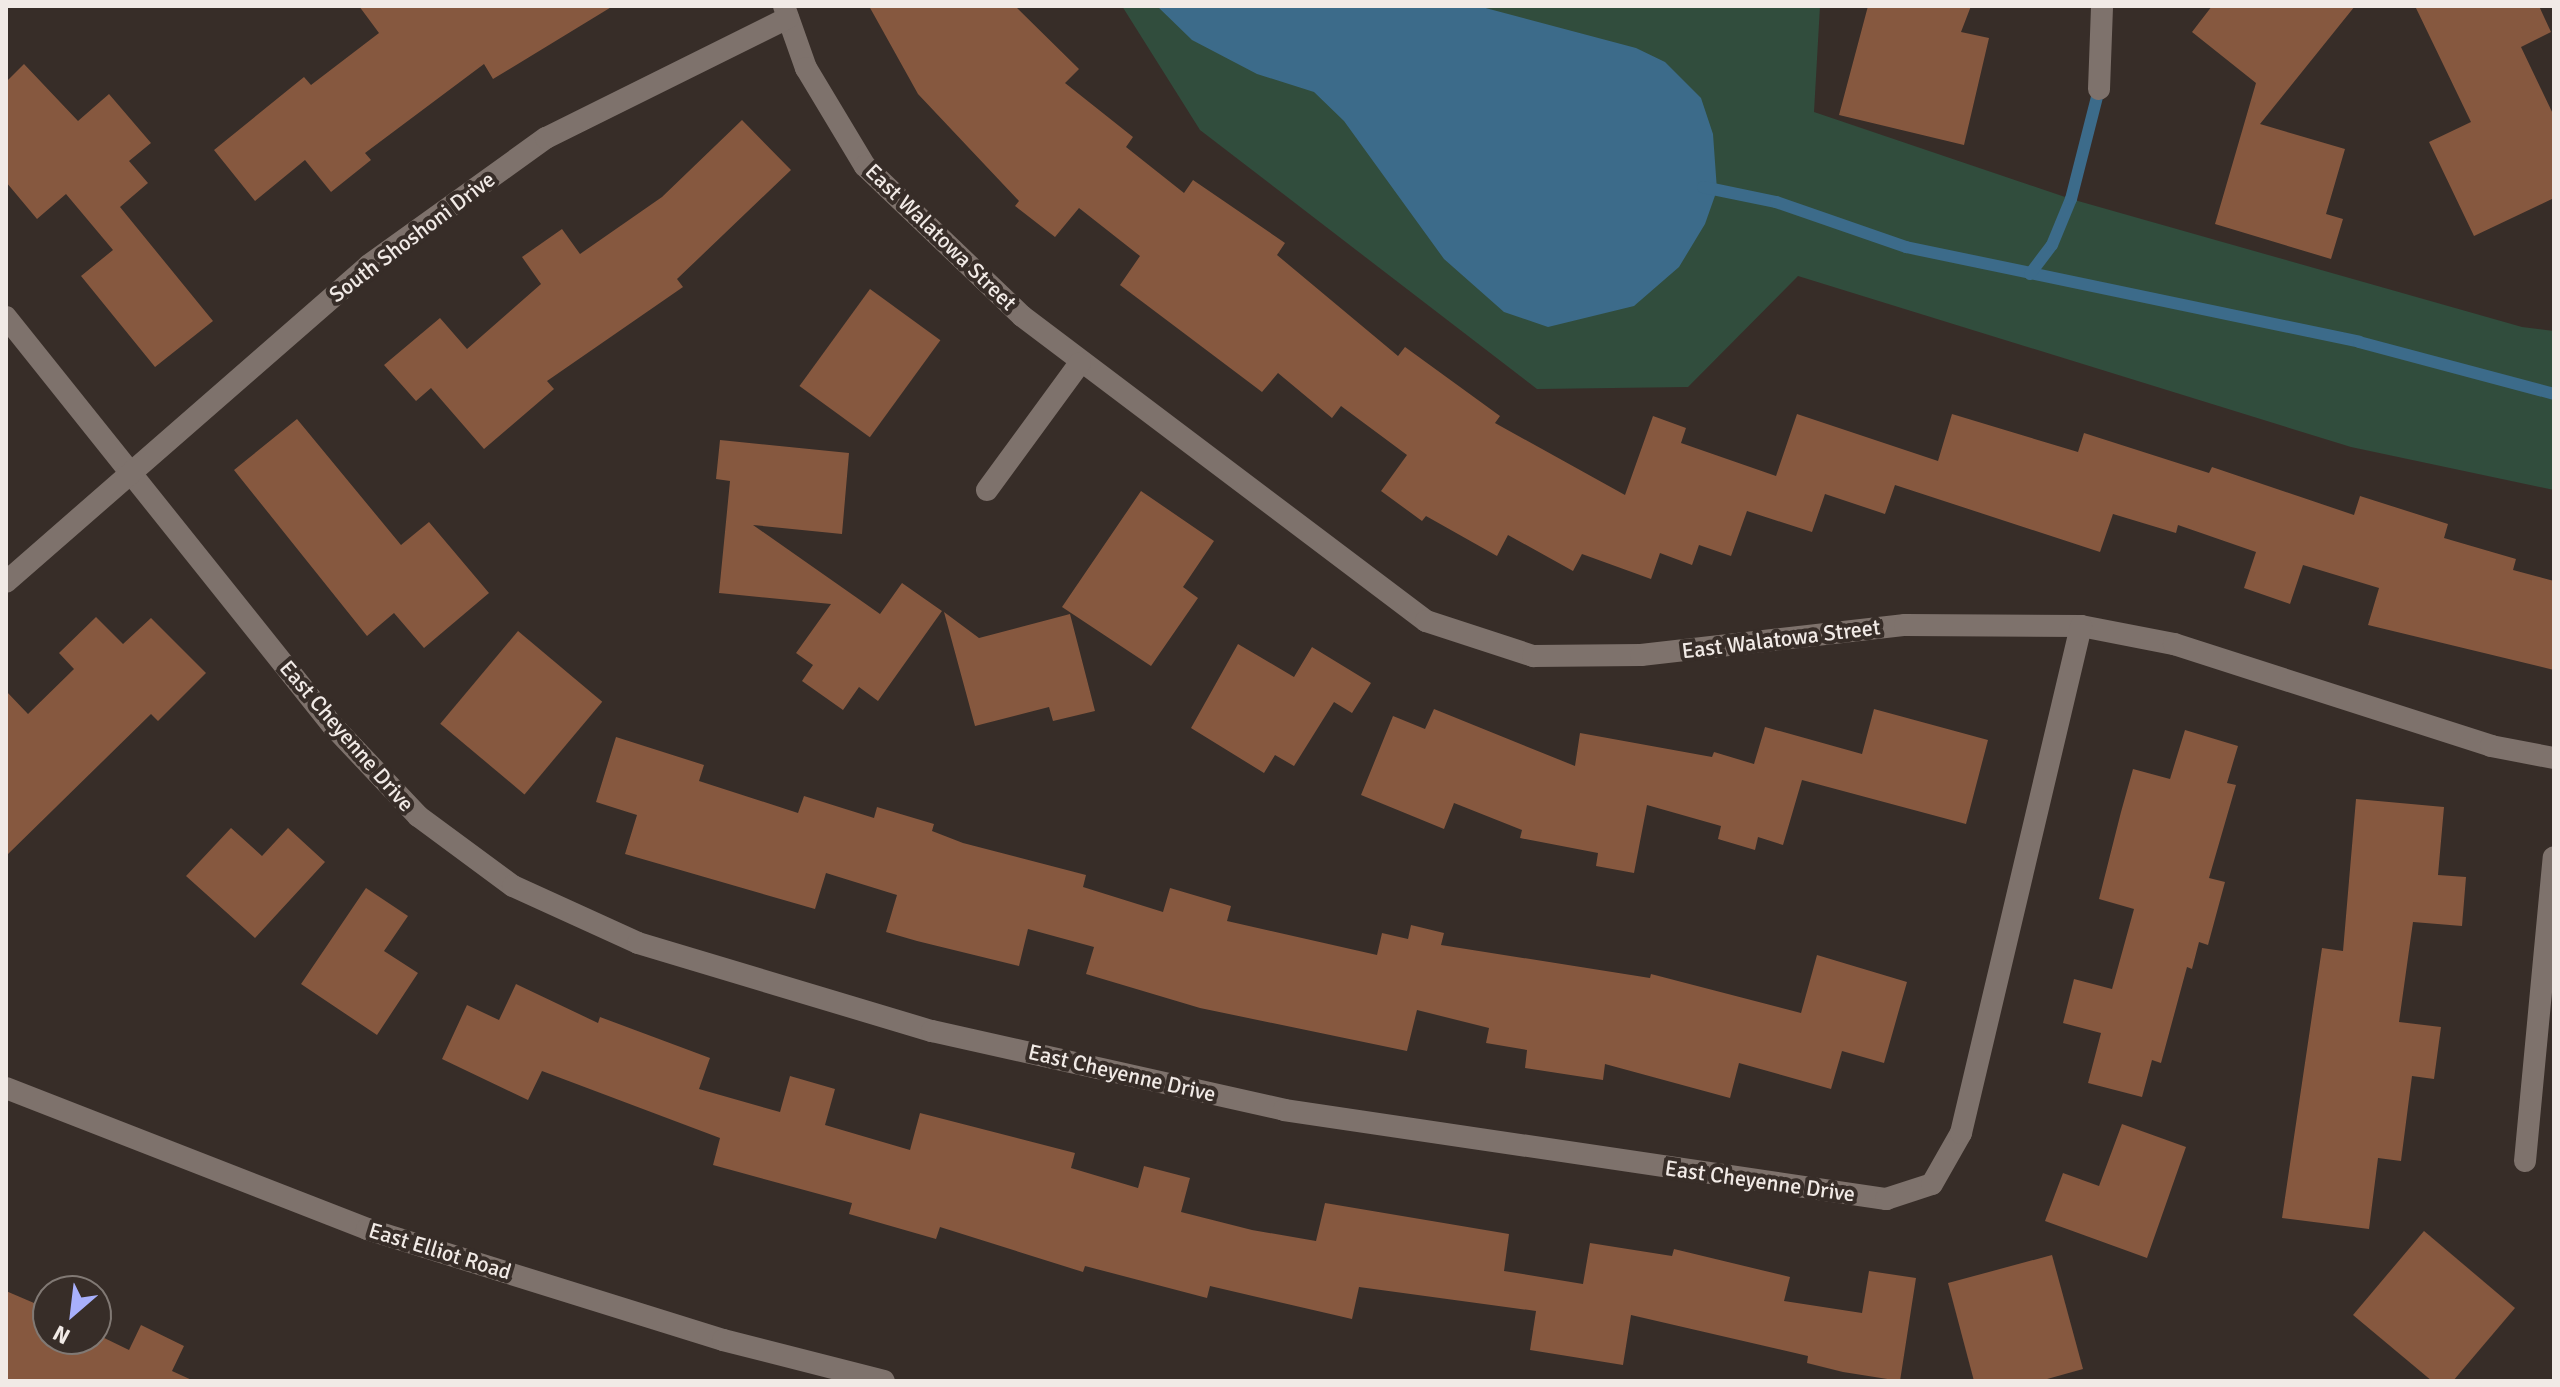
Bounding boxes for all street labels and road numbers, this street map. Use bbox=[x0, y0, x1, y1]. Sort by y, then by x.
street label: East Walatowa Street bbox=[860, 158, 1022, 316]
street label: South Shoshoni Drive bbox=[324, 166, 500, 308]
street label: East Walatowa Street bbox=[1680, 614, 1882, 664]
street label: East Cheyenne Drive bbox=[274, 655, 420, 817]
street label: East Cheyenne Drive bbox=[1026, 1039, 1218, 1107]
street label: East Cheyenne Drive bbox=[1663, 1155, 1857, 1207]
street label: East Elliot Road bbox=[366, 1217, 514, 1285]

